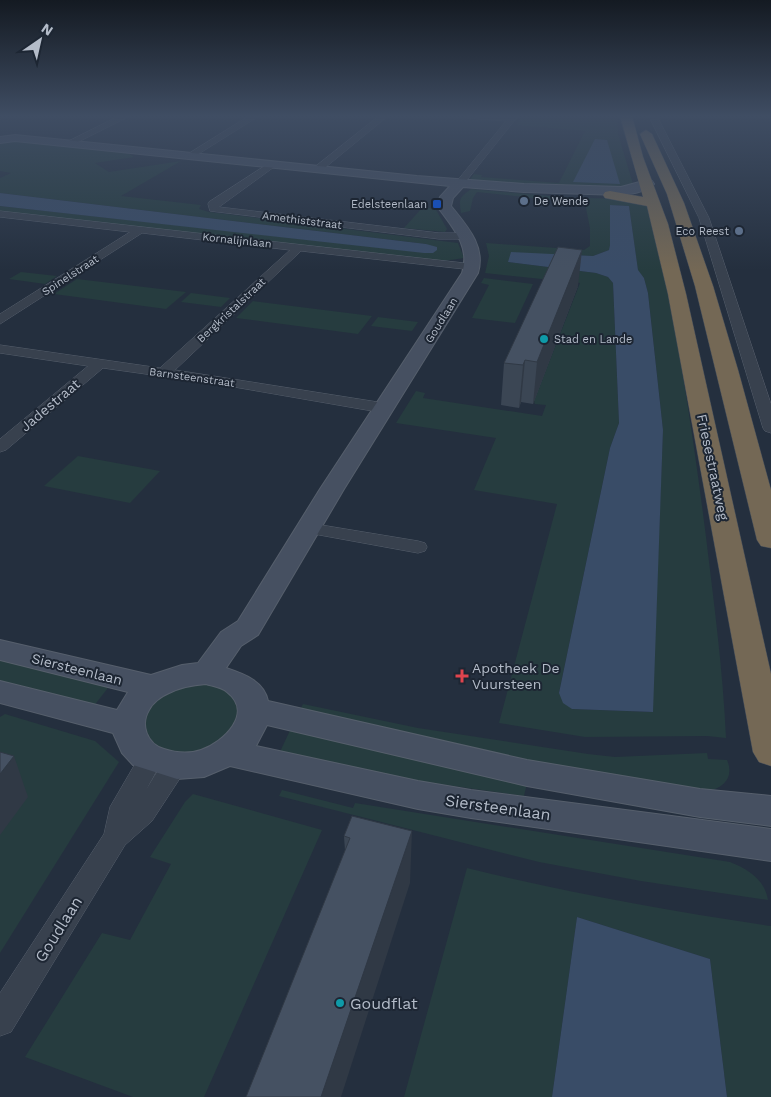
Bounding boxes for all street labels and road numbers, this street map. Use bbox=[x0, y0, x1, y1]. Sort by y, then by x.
street label: Amethiststraat bbox=[261, 209, 343, 232]
street label: Kornalijnlaan bbox=[202, 230, 272, 251]
street label: Spinelstraat bbox=[40, 252, 101, 299]
street label: Bergkristalstraat bbox=[194, 275, 269, 345]
street label: Goudlaan bbox=[422, 295, 460, 345]
street label: Barnsteenstraat bbox=[148, 365, 236, 390]
street label: Jadestraat bbox=[17, 375, 83, 434]
street label: Friesestraatweg bbox=[694, 412, 732, 522]
street label: Siersteenlaan bbox=[30, 650, 124, 688]
street label: Siersteenlaan bbox=[444, 791, 552, 824]
street label: Goudlaan bbox=[31, 893, 86, 966]

